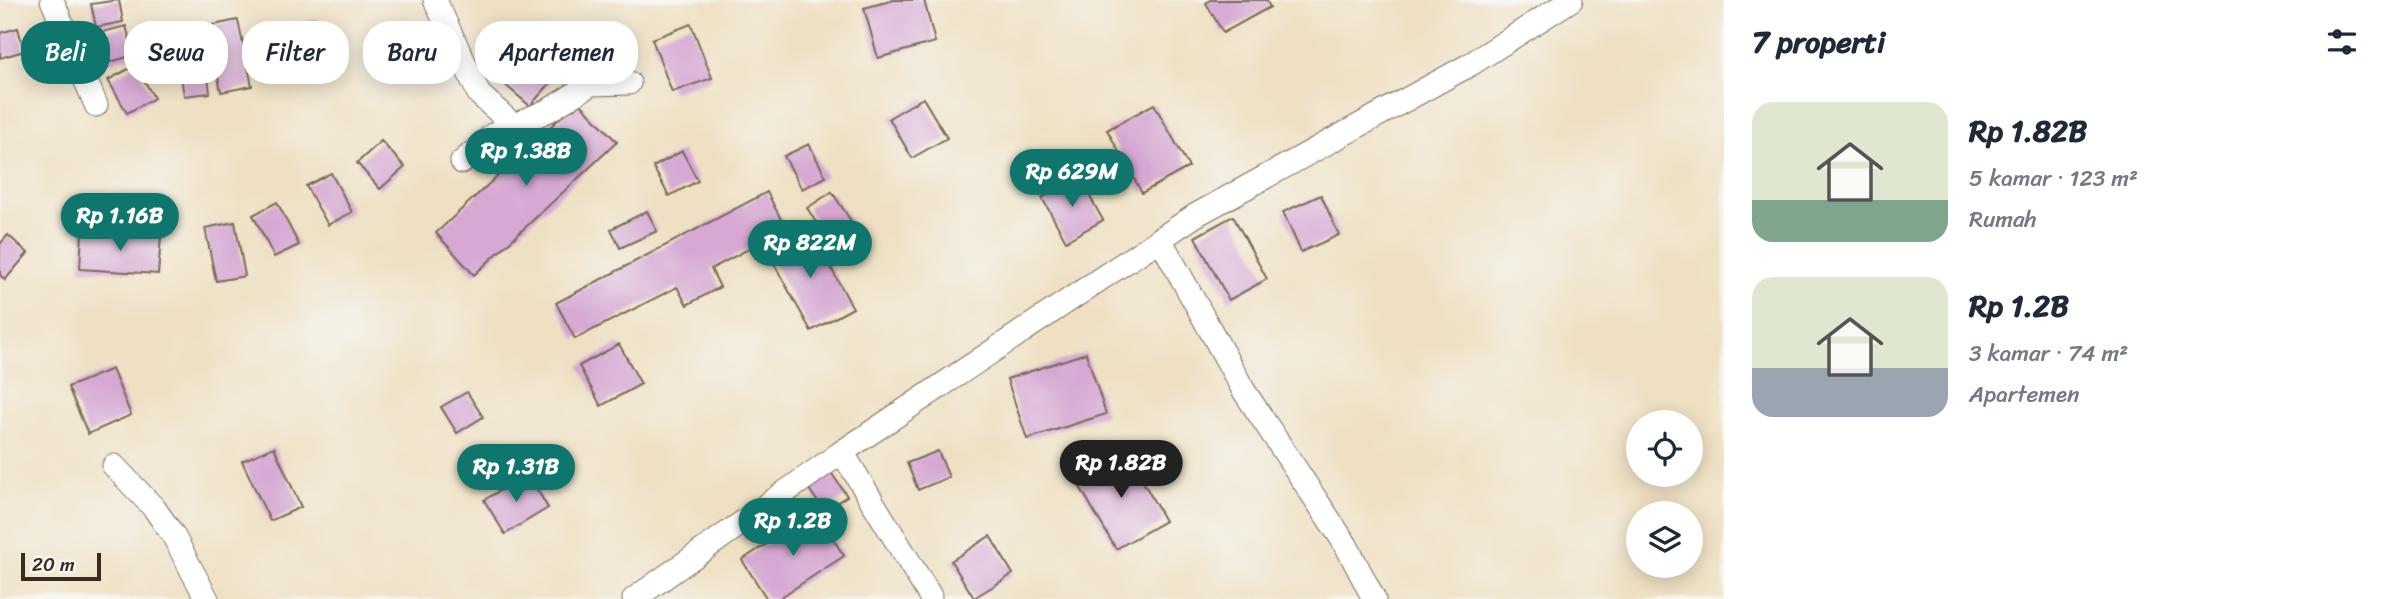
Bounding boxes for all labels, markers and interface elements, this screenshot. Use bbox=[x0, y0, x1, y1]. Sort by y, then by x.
text: 7 properti bbox=[1752, 15, 1885, 69]
chip: Beli bbox=[21, 21, 110, 84]
chip: Sewa bbox=[124, 21, 228, 84]
chip: Filter bbox=[242, 21, 349, 84]
chip: Baru bbox=[363, 21, 461, 84]
chip: Apartemen bbox=[475, 21, 638, 84]
icon: filters bbox=[2323, 23, 2361, 61]
text: Rp 1.82B bbox=[1969, 104, 2087, 158]
pin: Rp 1.38B bbox=[454, 128, 598, 188]
text: Rp 1.38B bbox=[481, 130, 571, 171]
icon: home bbox=[1808, 130, 1892, 214]
pin: Rp 629M bbox=[1007, 150, 1137, 209]
text: Rp 629M bbox=[1026, 151, 1118, 192]
text: 5 kamar · 123 m² bbox=[1969, 158, 2138, 199]
pin: Rp 1.16B bbox=[48, 194, 192, 253]
text: Rp 1.16B bbox=[77, 195, 163, 236]
text: Rumah bbox=[1969, 199, 2037, 240]
pin: Rp 822M bbox=[745, 220, 875, 280]
text: Rp 822M bbox=[764, 222, 856, 263]
text: Rp 1.2B bbox=[1969, 279, 2069, 333]
icon: home bbox=[1808, 305, 1892, 389]
text: 3 kamar · 74 m² bbox=[1969, 333, 2128, 374]
text: Apartemen bbox=[1969, 374, 2079, 415]
map controls bbox=[1626, 410, 1703, 578]
button: locate bbox=[1626, 410, 1703, 487]
pin: Rp 1.82B bbox=[1049, 440, 1193, 500]
text: Rp 1.82B bbox=[1076, 442, 1166, 483]
pin: Rp 1.31B bbox=[444, 444, 588, 504]
text: Rp 1.31B bbox=[473, 446, 559, 487]
pin: Rp 1.2B bbox=[728, 498, 858, 558]
text: Rp 1.2B bbox=[755, 500, 831, 541]
button: layers bbox=[1626, 501, 1703, 578]
text: 20 m bbox=[32, 548, 75, 581]
scale bar bbox=[21, 550, 102, 582]

